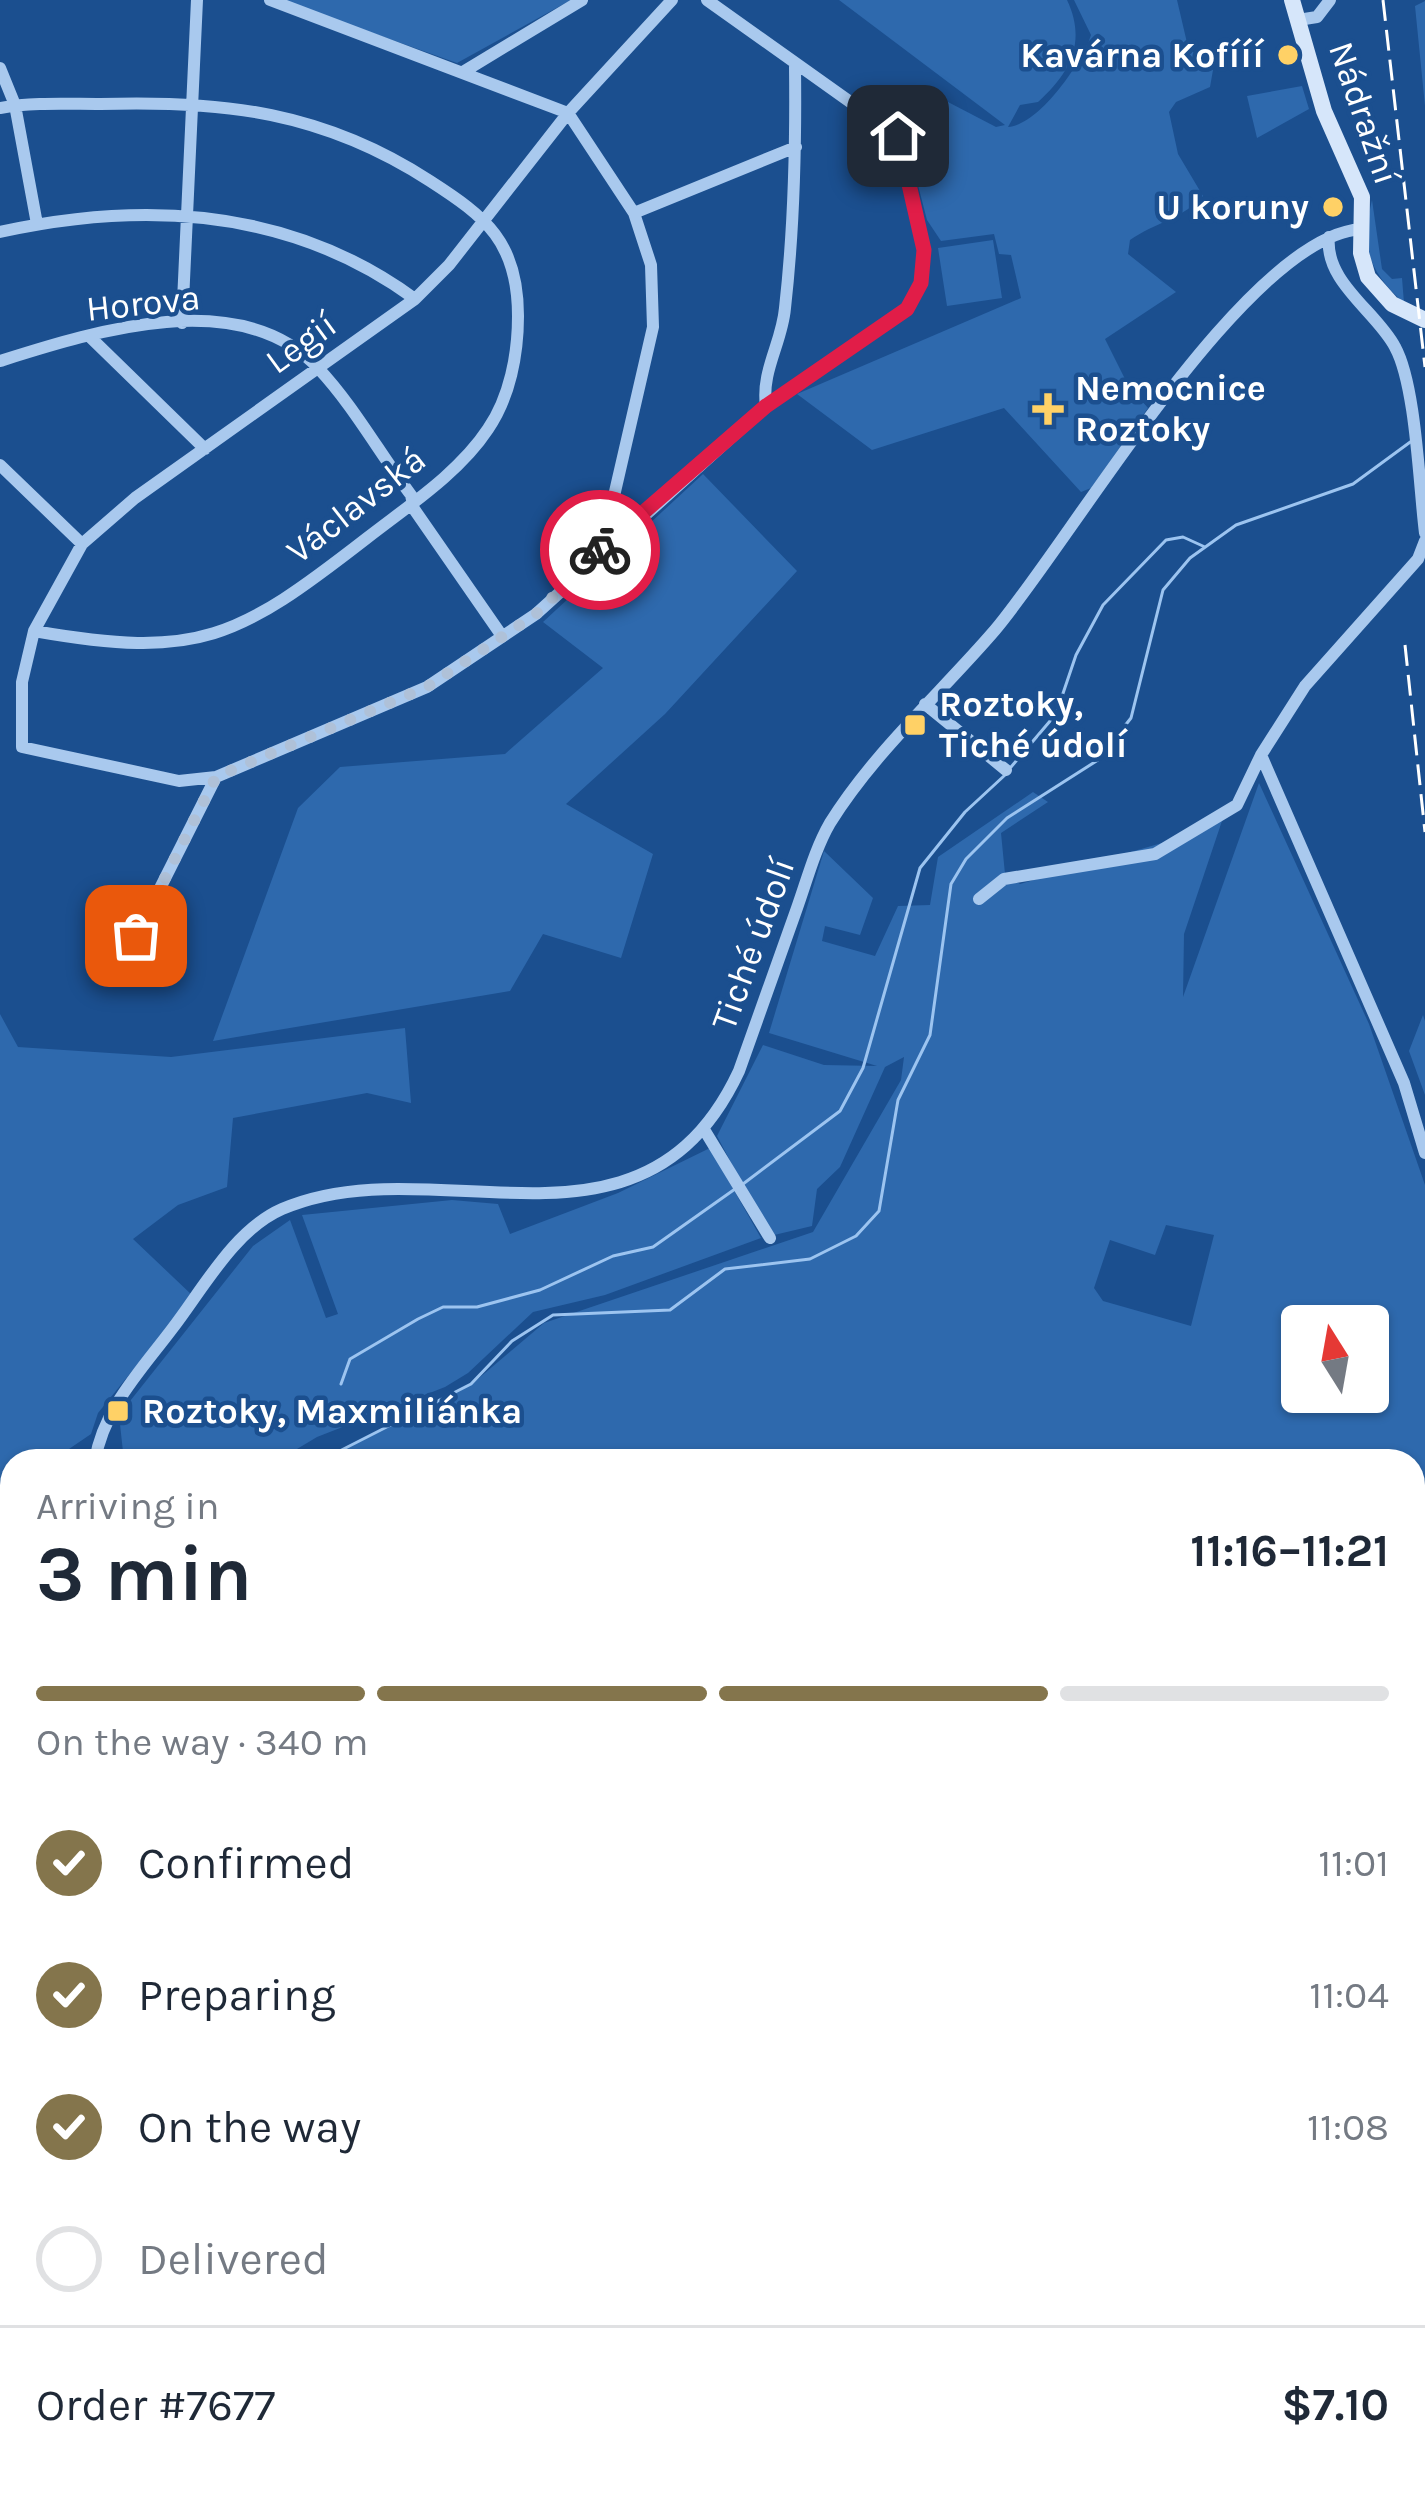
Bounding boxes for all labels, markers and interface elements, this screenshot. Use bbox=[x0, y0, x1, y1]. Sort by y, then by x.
place label: Kavárna Kofííí bbox=[1020, 34, 1265, 76]
street label: Nádražní bbox=[1320, 36, 1408, 190]
marker: Kavárna Kofííí bbox=[1275, 42, 1301, 68]
pin bbox=[847, 85, 949, 187]
icon: home bbox=[865, 103, 931, 169]
place label: U koruny bbox=[1156, 186, 1309, 229]
marker: U koruny bbox=[1320, 194, 1346, 220]
street label: Horova bbox=[84, 276, 202, 330]
street label: Legií bbox=[257, 303, 345, 383]
place label: Nemocnice Roztoky bbox=[1075, 367, 1266, 451]
marker: Nemocnice Roztoky bbox=[1032, 393, 1064, 425]
street label: Václavská bbox=[278, 438, 434, 572]
courier bbox=[540, 490, 660, 610]
icon: bike bbox=[567, 517, 633, 583]
place label: Roztoky, Tiché údolí bbox=[939, 683, 1129, 766]
marker: Roztoky, Tiché údolí bbox=[902, 712, 928, 738]
street label: Tiché údolí bbox=[703, 852, 804, 1036]
pin bbox=[85, 885, 187, 987]
icon: bag bbox=[103, 903, 169, 969]
north arrow bbox=[1281, 1305, 1389, 1413]
map controls bbox=[1281, 1305, 1389, 1413]
place label: Roztoky, Maxmiliánka bbox=[142, 1390, 522, 1433]
marker: Roztoky, Maxmiliánka bbox=[105, 1398, 131, 1424]
text: Arriving in bbox=[36, 1483, 219, 1529]
text: 11:16–11:21 bbox=[1190, 1525, 1389, 1577]
text: 3 min bbox=[36, 1528, 252, 1620]
text: On the way · 340 m bbox=[36, 1719, 369, 1765]
icon: check bbox=[36, 1830, 102, 1896]
text: Confirmed bbox=[138, 1837, 354, 1889]
text: 11:01 bbox=[1318, 1840, 1389, 1886]
icon: check bbox=[36, 1962, 102, 2028]
text: Preparing bbox=[138, 1969, 336, 2021]
text: 11:04 bbox=[1309, 1972, 1389, 2018]
icon: check bbox=[36, 2094, 102, 2160]
text: On the way bbox=[138, 2101, 361, 2153]
text: 11:08 bbox=[1307, 2104, 1389, 2150]
text: Delivered bbox=[138, 2233, 329, 2285]
text: Order #7677 bbox=[36, 2379, 275, 2431]
text: $7.10 bbox=[1281, 2379, 1389, 2431]

